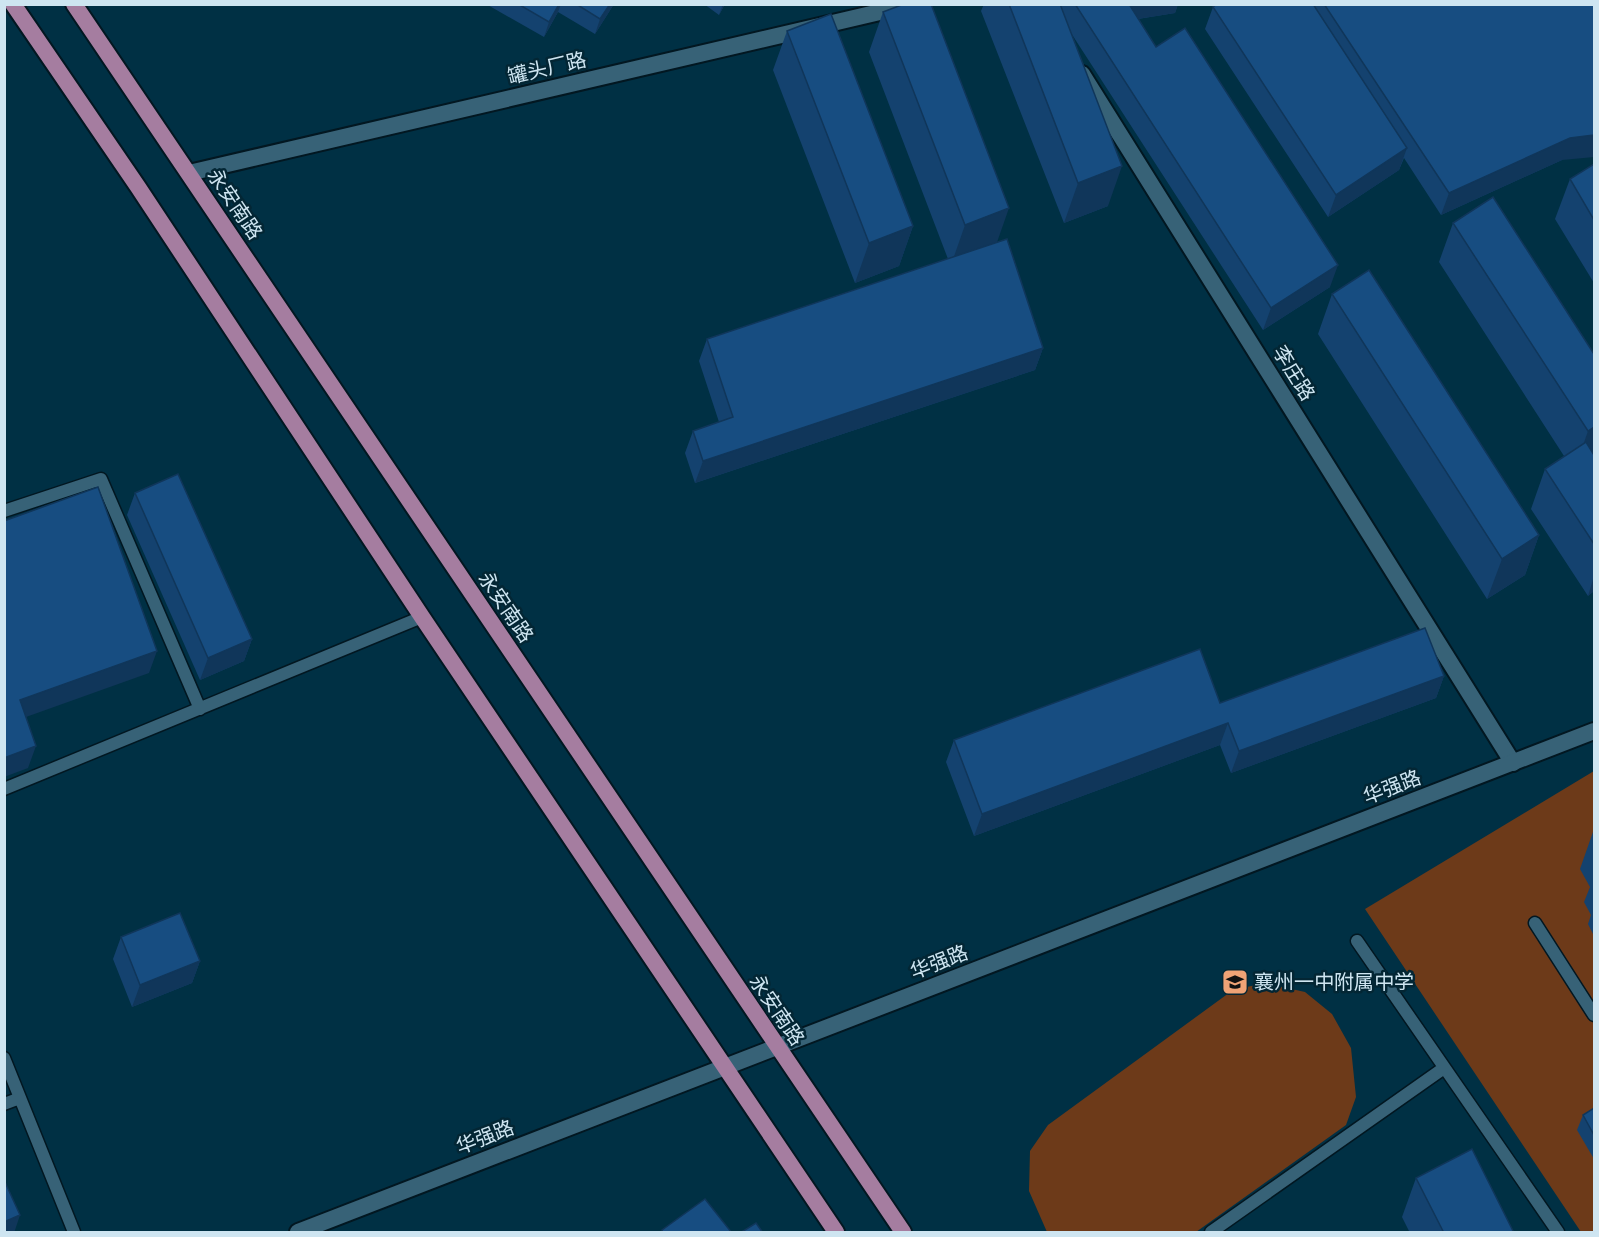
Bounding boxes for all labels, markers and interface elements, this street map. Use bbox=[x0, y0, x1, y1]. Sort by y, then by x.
street label: 罐头厂路 bbox=[506, 48, 588, 88]
street label: 永安南路 bbox=[204, 165, 266, 243]
street label: 李庄路 bbox=[1269, 342, 1319, 404]
street label: 永安南路 bbox=[475, 568, 537, 646]
street label: 华强路 bbox=[1360, 766, 1424, 808]
street label: 华强路 bbox=[907, 941, 971, 983]
school or university icon: 襄州一中附属中学 bbox=[1220, 967, 1250, 997]
street label: 永安南路 bbox=[746, 971, 808, 1049]
place label: 襄州一中附属中学 bbox=[1254, 971, 1414, 993]
street label: 华强路 bbox=[453, 1116, 517, 1158]

